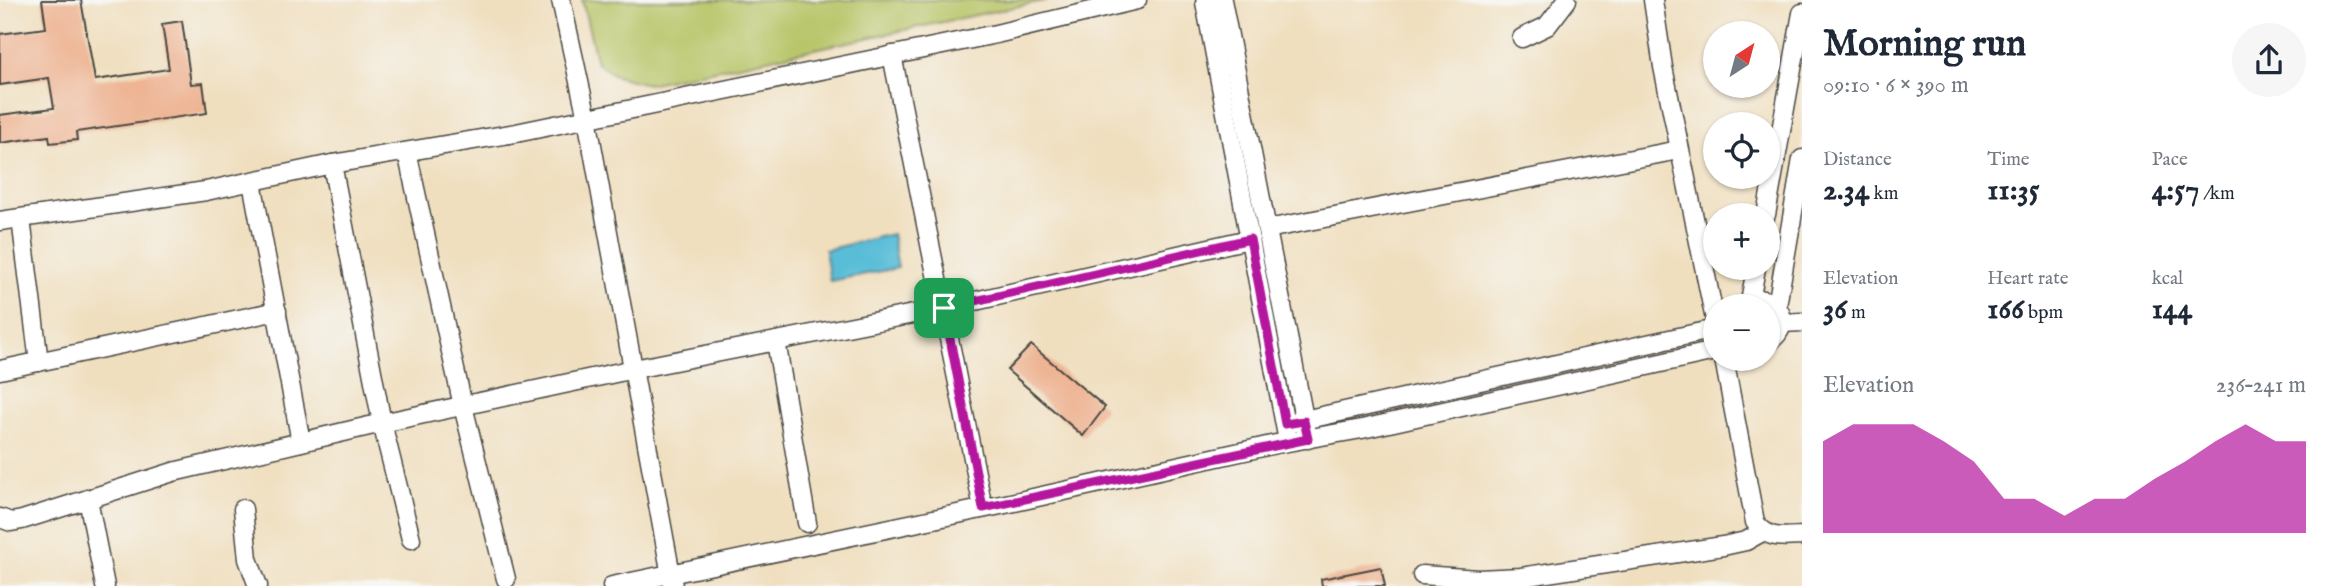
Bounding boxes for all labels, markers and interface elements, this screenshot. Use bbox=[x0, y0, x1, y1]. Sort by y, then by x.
north arrow bbox=[1703, 21, 1780, 98]
map controls bbox=[1703, 21, 1780, 371]
text: Morning run bbox=[1823, 21, 2026, 69]
button: share bbox=[2232, 23, 2306, 97]
text: 09:10 · 6 × 390 m bbox=[1823, 71, 1969, 100]
button: locate bbox=[1703, 112, 1780, 189]
text: Distance bbox=[1823, 148, 1892, 172]
text: Time bbox=[1987, 148, 2030, 172]
text: Pace bbox=[2152, 148, 2188, 172]
text: 2.34 bbox=[1823, 172, 1869, 210]
text: 11:35 bbox=[1987, 172, 2040, 210]
text: 4:57 bbox=[2152, 172, 2199, 210]
text: km bbox=[1869, 182, 1898, 206]
text: /km bbox=[2199, 182, 2235, 206]
button: + bbox=[1703, 203, 1780, 280]
text: Elevation bbox=[1823, 267, 1898, 291]
text: Heart rate bbox=[1987, 267, 2068, 291]
text: kcal bbox=[2152, 267, 2183, 291]
pin bbox=[914, 278, 974, 338]
icon: arrive bbox=[925, 289, 963, 327]
text: 36 bbox=[1823, 291, 1847, 329]
text: 166 bbox=[1987, 291, 2024, 329]
text: 144 bbox=[2152, 291, 2192, 329]
button: − bbox=[1703, 294, 1780, 371]
text: m bbox=[1847, 301, 1866, 325]
text: bpm bbox=[2024, 301, 2063, 325]
text: Elevation bbox=[1823, 371, 1914, 400]
text: 236–241 m bbox=[2216, 371, 2306, 400]

